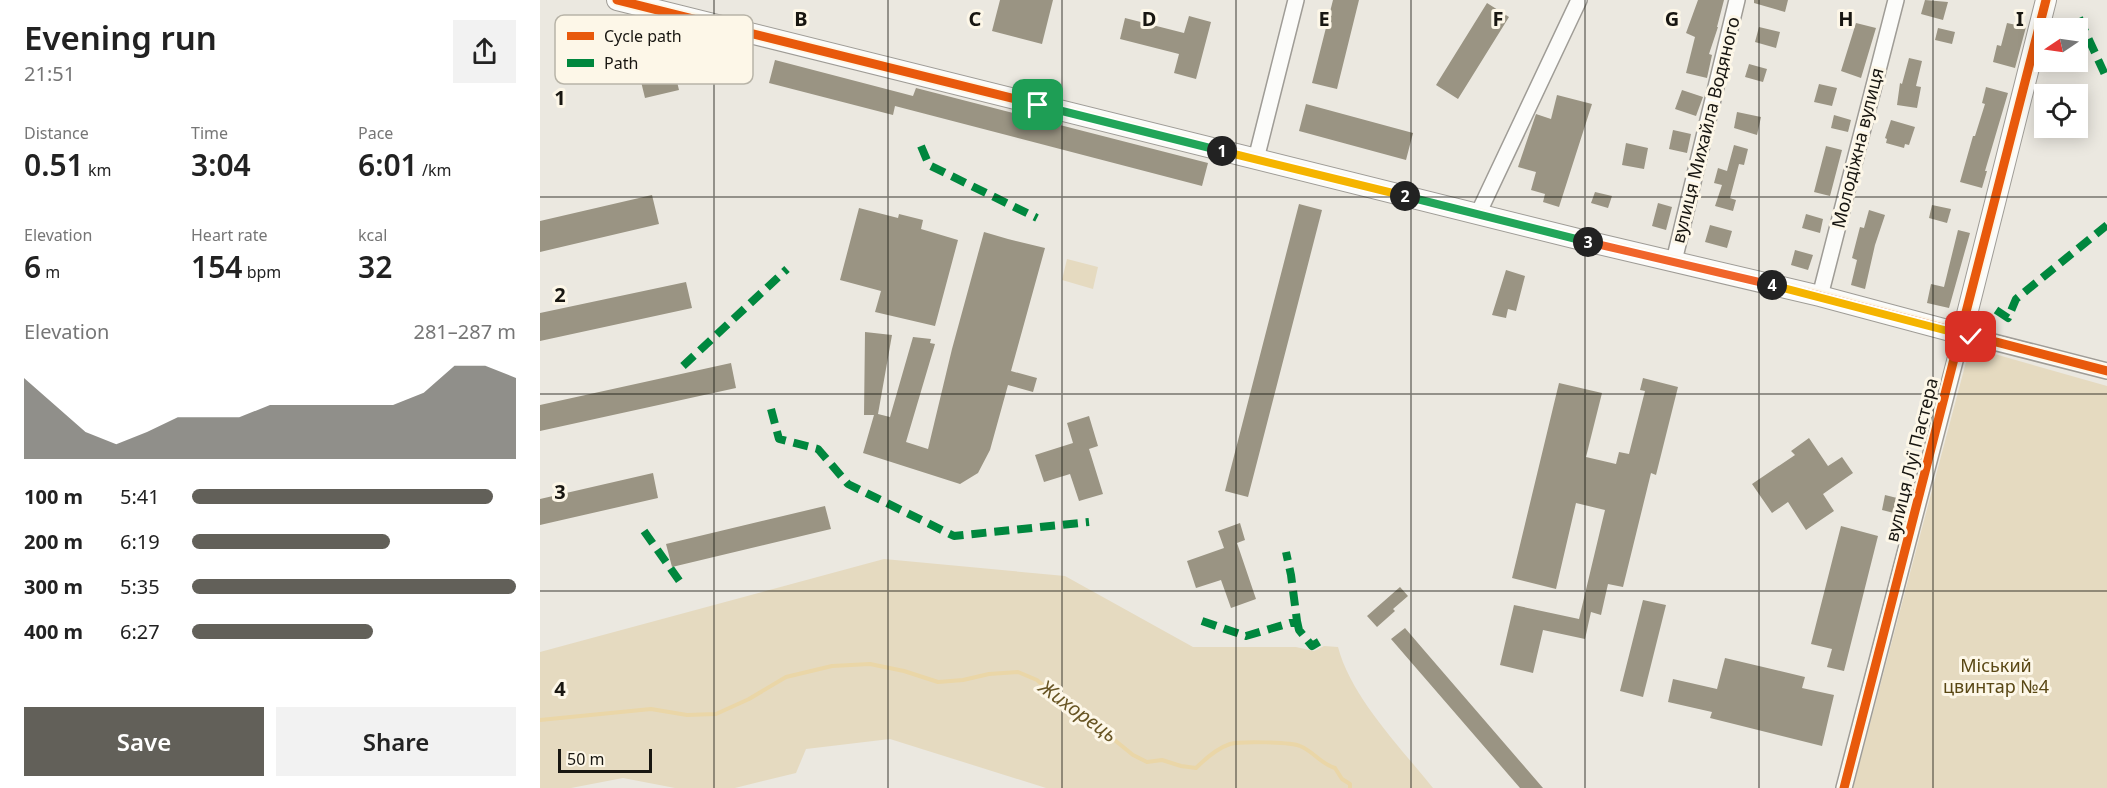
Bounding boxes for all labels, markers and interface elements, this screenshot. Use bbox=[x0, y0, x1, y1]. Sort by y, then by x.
text: B bbox=[794, 5, 808, 32]
text: C bbox=[969, 5, 982, 32]
text: D bbox=[1142, 5, 1156, 32]
text: E bbox=[1318, 5, 1330, 32]
text: F bbox=[1493, 5, 1503, 32]
text: G bbox=[1665, 5, 1679, 32]
text: H bbox=[1838, 5, 1854, 32]
text: I bbox=[2016, 5, 2024, 32]
street label: вулиця Михайла Водяного bbox=[1665, 14, 1745, 245]
text: Evening run bbox=[24, 15, 217, 60]
legend bbox=[555, 15, 753, 84]
north arrow bbox=[2034, 18, 2088, 72]
map controls bbox=[2034, 18, 2088, 138]
button: share bbox=[453, 20, 516, 83]
text: Cycle path bbox=[604, 25, 682, 47]
text: Path bbox=[604, 52, 638, 74]
text: 21:51 bbox=[24, 60, 75, 87]
street label: Молодіжна вулиця bbox=[1825, 65, 1889, 230]
pin bbox=[1012, 79, 1063, 130]
text: 1 bbox=[554, 84, 566, 111]
button: locate bbox=[2034, 84, 2088, 138]
icon: arrive bbox=[1021, 88, 1054, 121]
text: Distance bbox=[24, 122, 89, 144]
text: Time bbox=[191, 122, 228, 144]
text: Pace bbox=[358, 122, 393, 144]
pin: 1 bbox=[1207, 136, 1237, 166]
text: 1 bbox=[1217, 140, 1227, 162]
text: 0.51 bbox=[24, 144, 84, 185]
text: 3:04 bbox=[191, 144, 251, 185]
text: 6:01 bbox=[358, 144, 418, 185]
text: km bbox=[84, 159, 111, 181]
text: /km bbox=[418, 159, 451, 181]
pin: 2 bbox=[1390, 181, 1420, 211]
text: 2 bbox=[1400, 185, 1410, 207]
text: Elevation bbox=[24, 224, 92, 246]
text: Heart rate bbox=[191, 224, 267, 246]
text: kcal bbox=[358, 224, 387, 246]
pin: 3 bbox=[1573, 227, 1603, 257]
text: 3 bbox=[1583, 231, 1593, 253]
text: 6 bbox=[24, 246, 41, 287]
text: 154 bbox=[191, 246, 242, 287]
text: 32 bbox=[358, 246, 392, 287]
text: m bbox=[41, 261, 60, 283]
text: bpm bbox=[242, 261, 281, 283]
pin: 4 bbox=[1757, 270, 1787, 300]
text: 4 bbox=[1767, 274, 1777, 296]
text: 2 bbox=[554, 281, 566, 308]
pin bbox=[1945, 311, 1996, 362]
text: Elevation bbox=[24, 318, 109, 345]
text: 281–287 m bbox=[413, 318, 516, 345]
icon: check bbox=[1954, 320, 1987, 353]
street label: вулиця Луї Пастера bbox=[1879, 375, 1943, 544]
text: 3 bbox=[554, 478, 566, 505]
text: 100 m bbox=[24, 483, 83, 510]
text: 5:41 bbox=[120, 483, 160, 510]
text: 200 m bbox=[24, 528, 83, 555]
text: 6:19 bbox=[120, 528, 160, 555]
text: 300 m bbox=[24, 573, 83, 600]
text: 5:35 bbox=[120, 573, 160, 600]
text: 400 m bbox=[24, 618, 83, 645]
text: 6:27 bbox=[120, 618, 160, 645]
park label: Міський цвинтар №4 bbox=[1943, 653, 2049, 698]
water label: Жихорець bbox=[1032, 672, 1123, 748]
text: 4 bbox=[554, 675, 566, 702]
button: Save bbox=[24, 707, 264, 776]
button: Share bbox=[276, 707, 516, 776]
scale bar bbox=[558, 746, 652, 774]
text: 50 m bbox=[567, 748, 604, 770]

